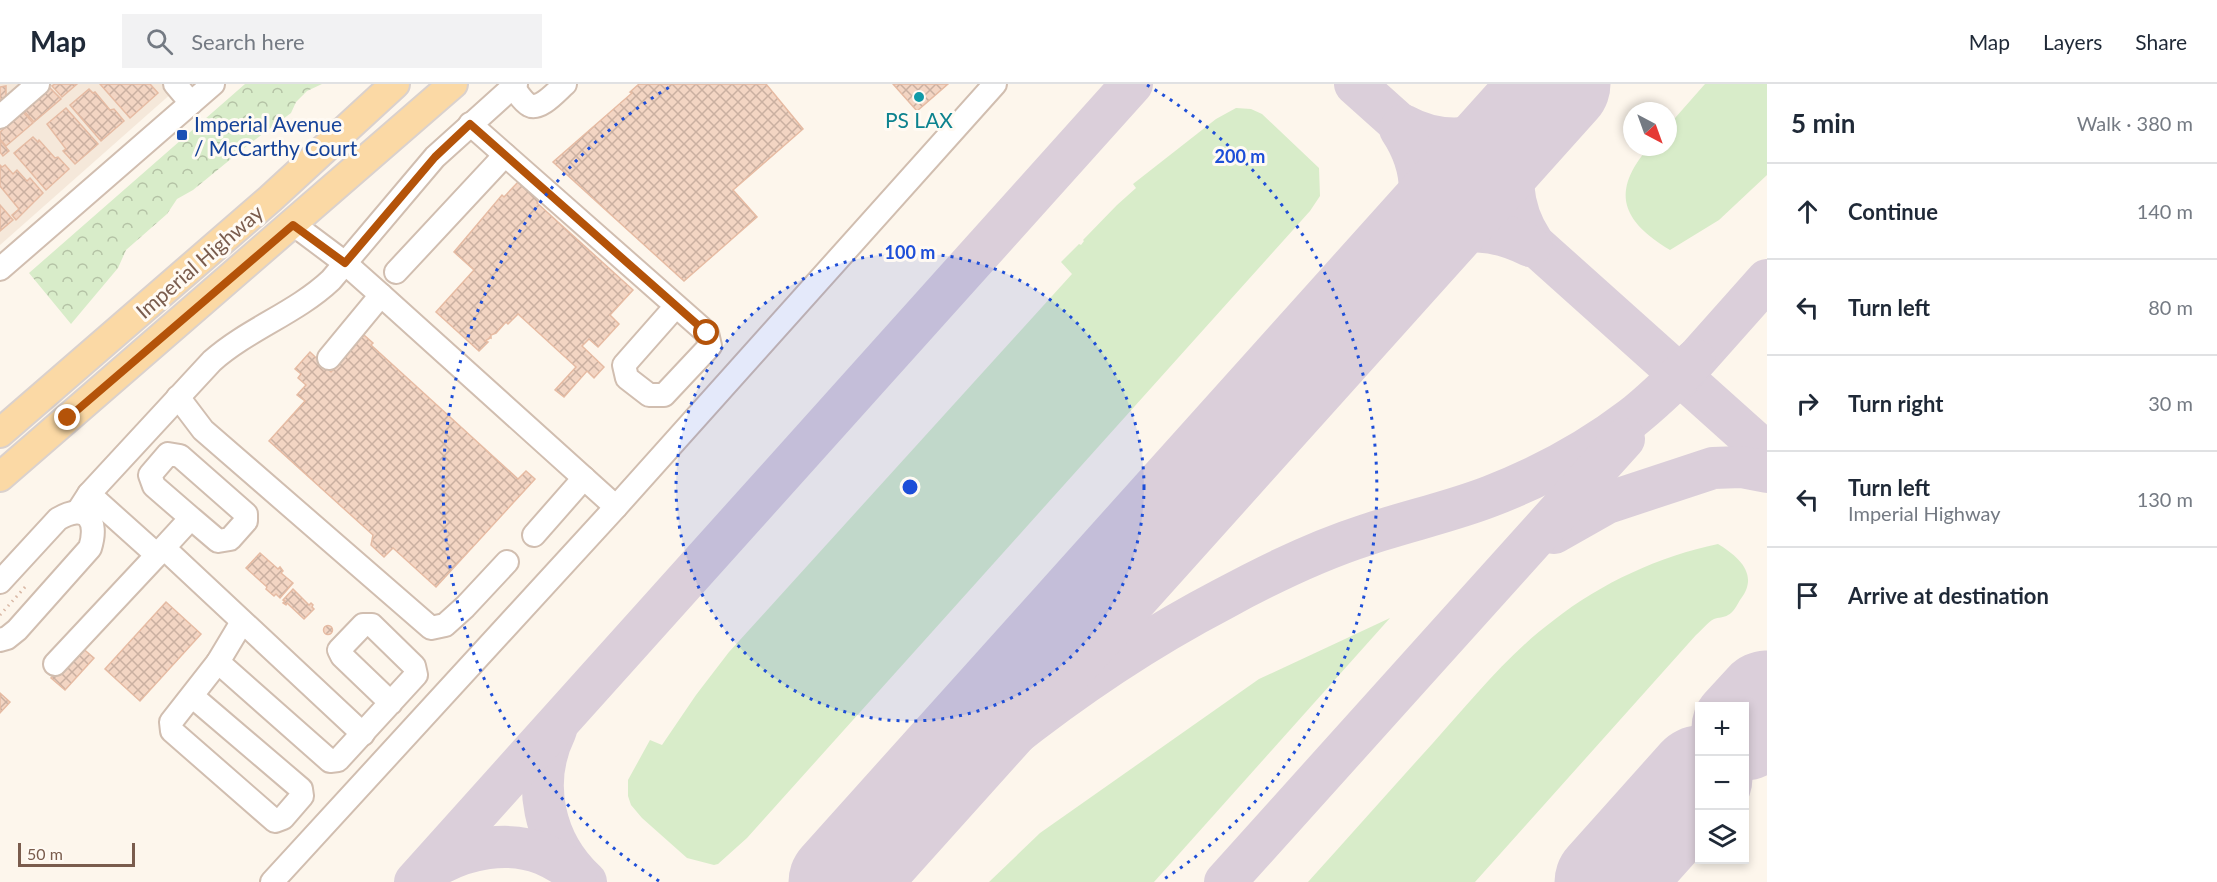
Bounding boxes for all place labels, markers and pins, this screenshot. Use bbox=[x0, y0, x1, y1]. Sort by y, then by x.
marker: PS LAX bbox=[912, 90, 926, 104]
place label: PS LAX bbox=[885, 107, 953, 132]
place label: Imperial Avenue / McCarthy Court bbox=[194, 111, 358, 160]
marker: Imperial Avenue / McCarthy Court bbox=[175, 128, 189, 142]
centre of rings bbox=[900, 477, 920, 497]

